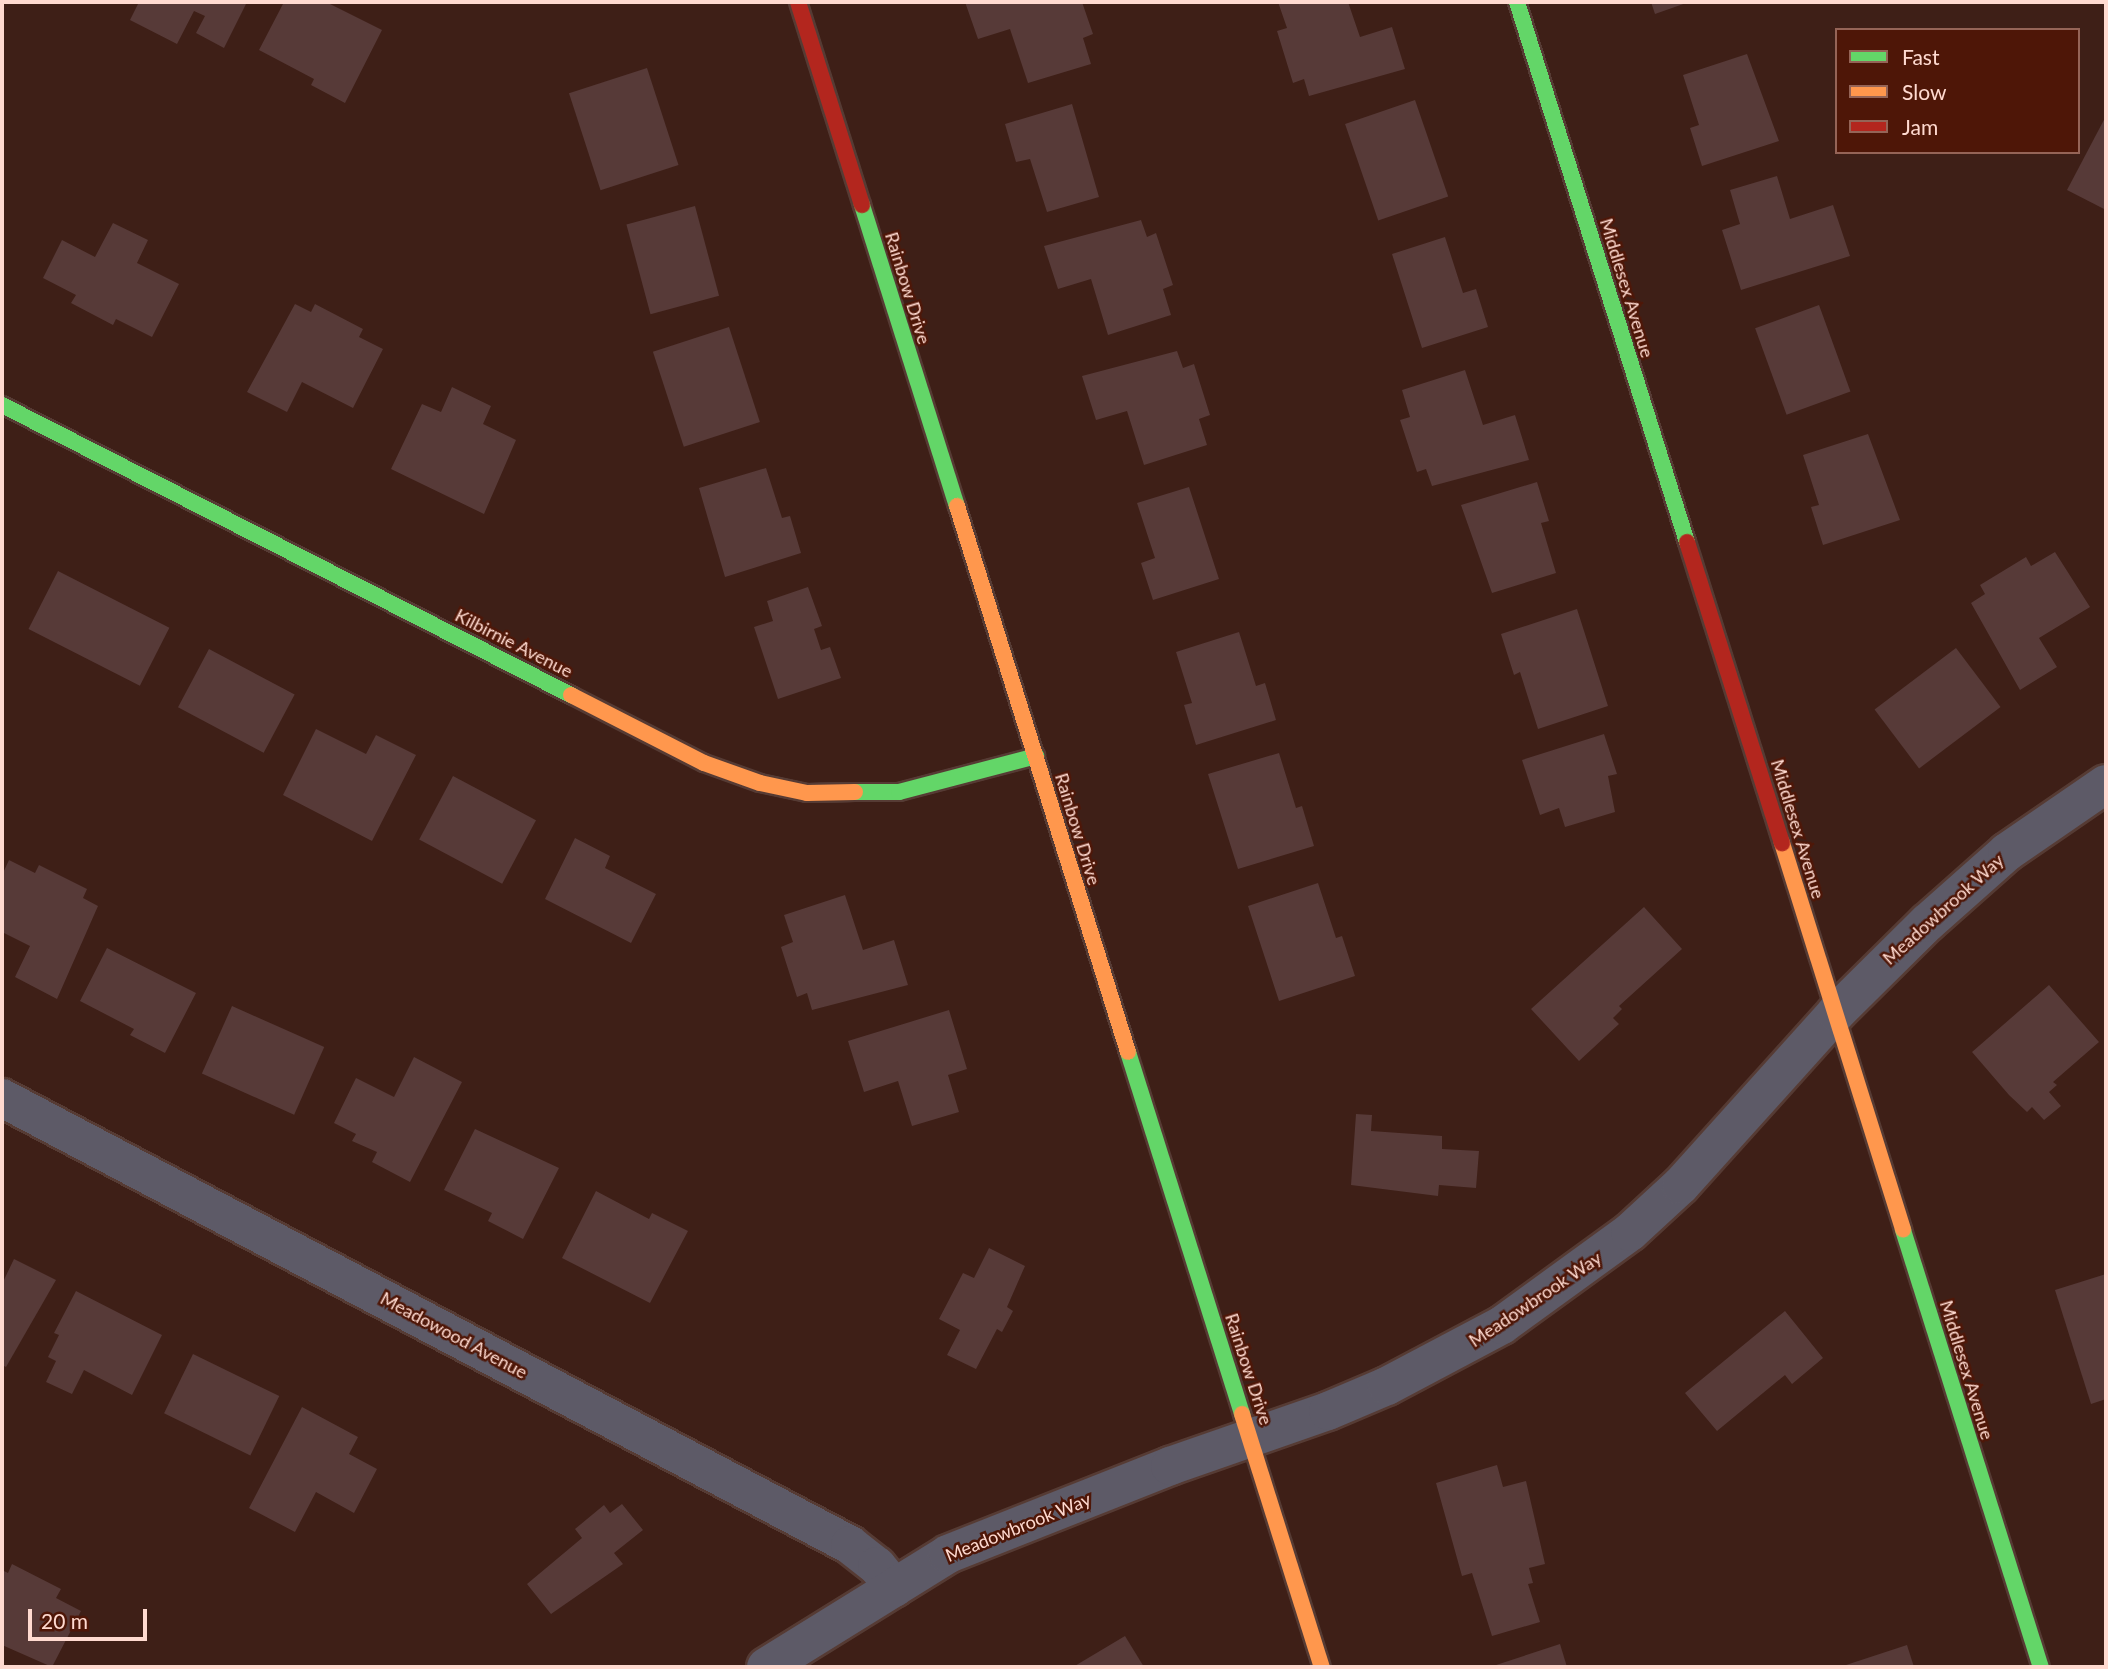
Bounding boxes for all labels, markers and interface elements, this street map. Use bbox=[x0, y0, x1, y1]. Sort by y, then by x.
legend bbox=[1835, 28, 2080, 154]
text: Fast bbox=[1902, 44, 1939, 69]
text: Slow bbox=[1902, 79, 1946, 104]
text: Jam bbox=[1902, 114, 1938, 139]
street label: Middlesex Avenue bbox=[1595, 215, 1659, 361]
street label: Rainbow Drive bbox=[881, 229, 935, 347]
street label: Kilbirnie Avenue bbox=[451, 604, 577, 682]
street label: Middlesex Avenue bbox=[1766, 756, 1830, 902]
street label: Rainbow Drive bbox=[1051, 770, 1105, 888]
street label: Meadowbrook Way bbox=[1878, 849, 2008, 969]
street label: Meadowbrook Way bbox=[1465, 1247, 1605, 1351]
street label: Meadowood Avenue bbox=[377, 1287, 531, 1383]
street label: Middlesex Avenue bbox=[1935, 1297, 1999, 1443]
street label: Rainbow Drive bbox=[1221, 1310, 1277, 1428]
street label: Meadowbrook Way bbox=[942, 1488, 1094, 1566]
scale bar bbox=[32, 1596, 150, 1640]
text: 20 m bbox=[41, 1608, 88, 1633]

